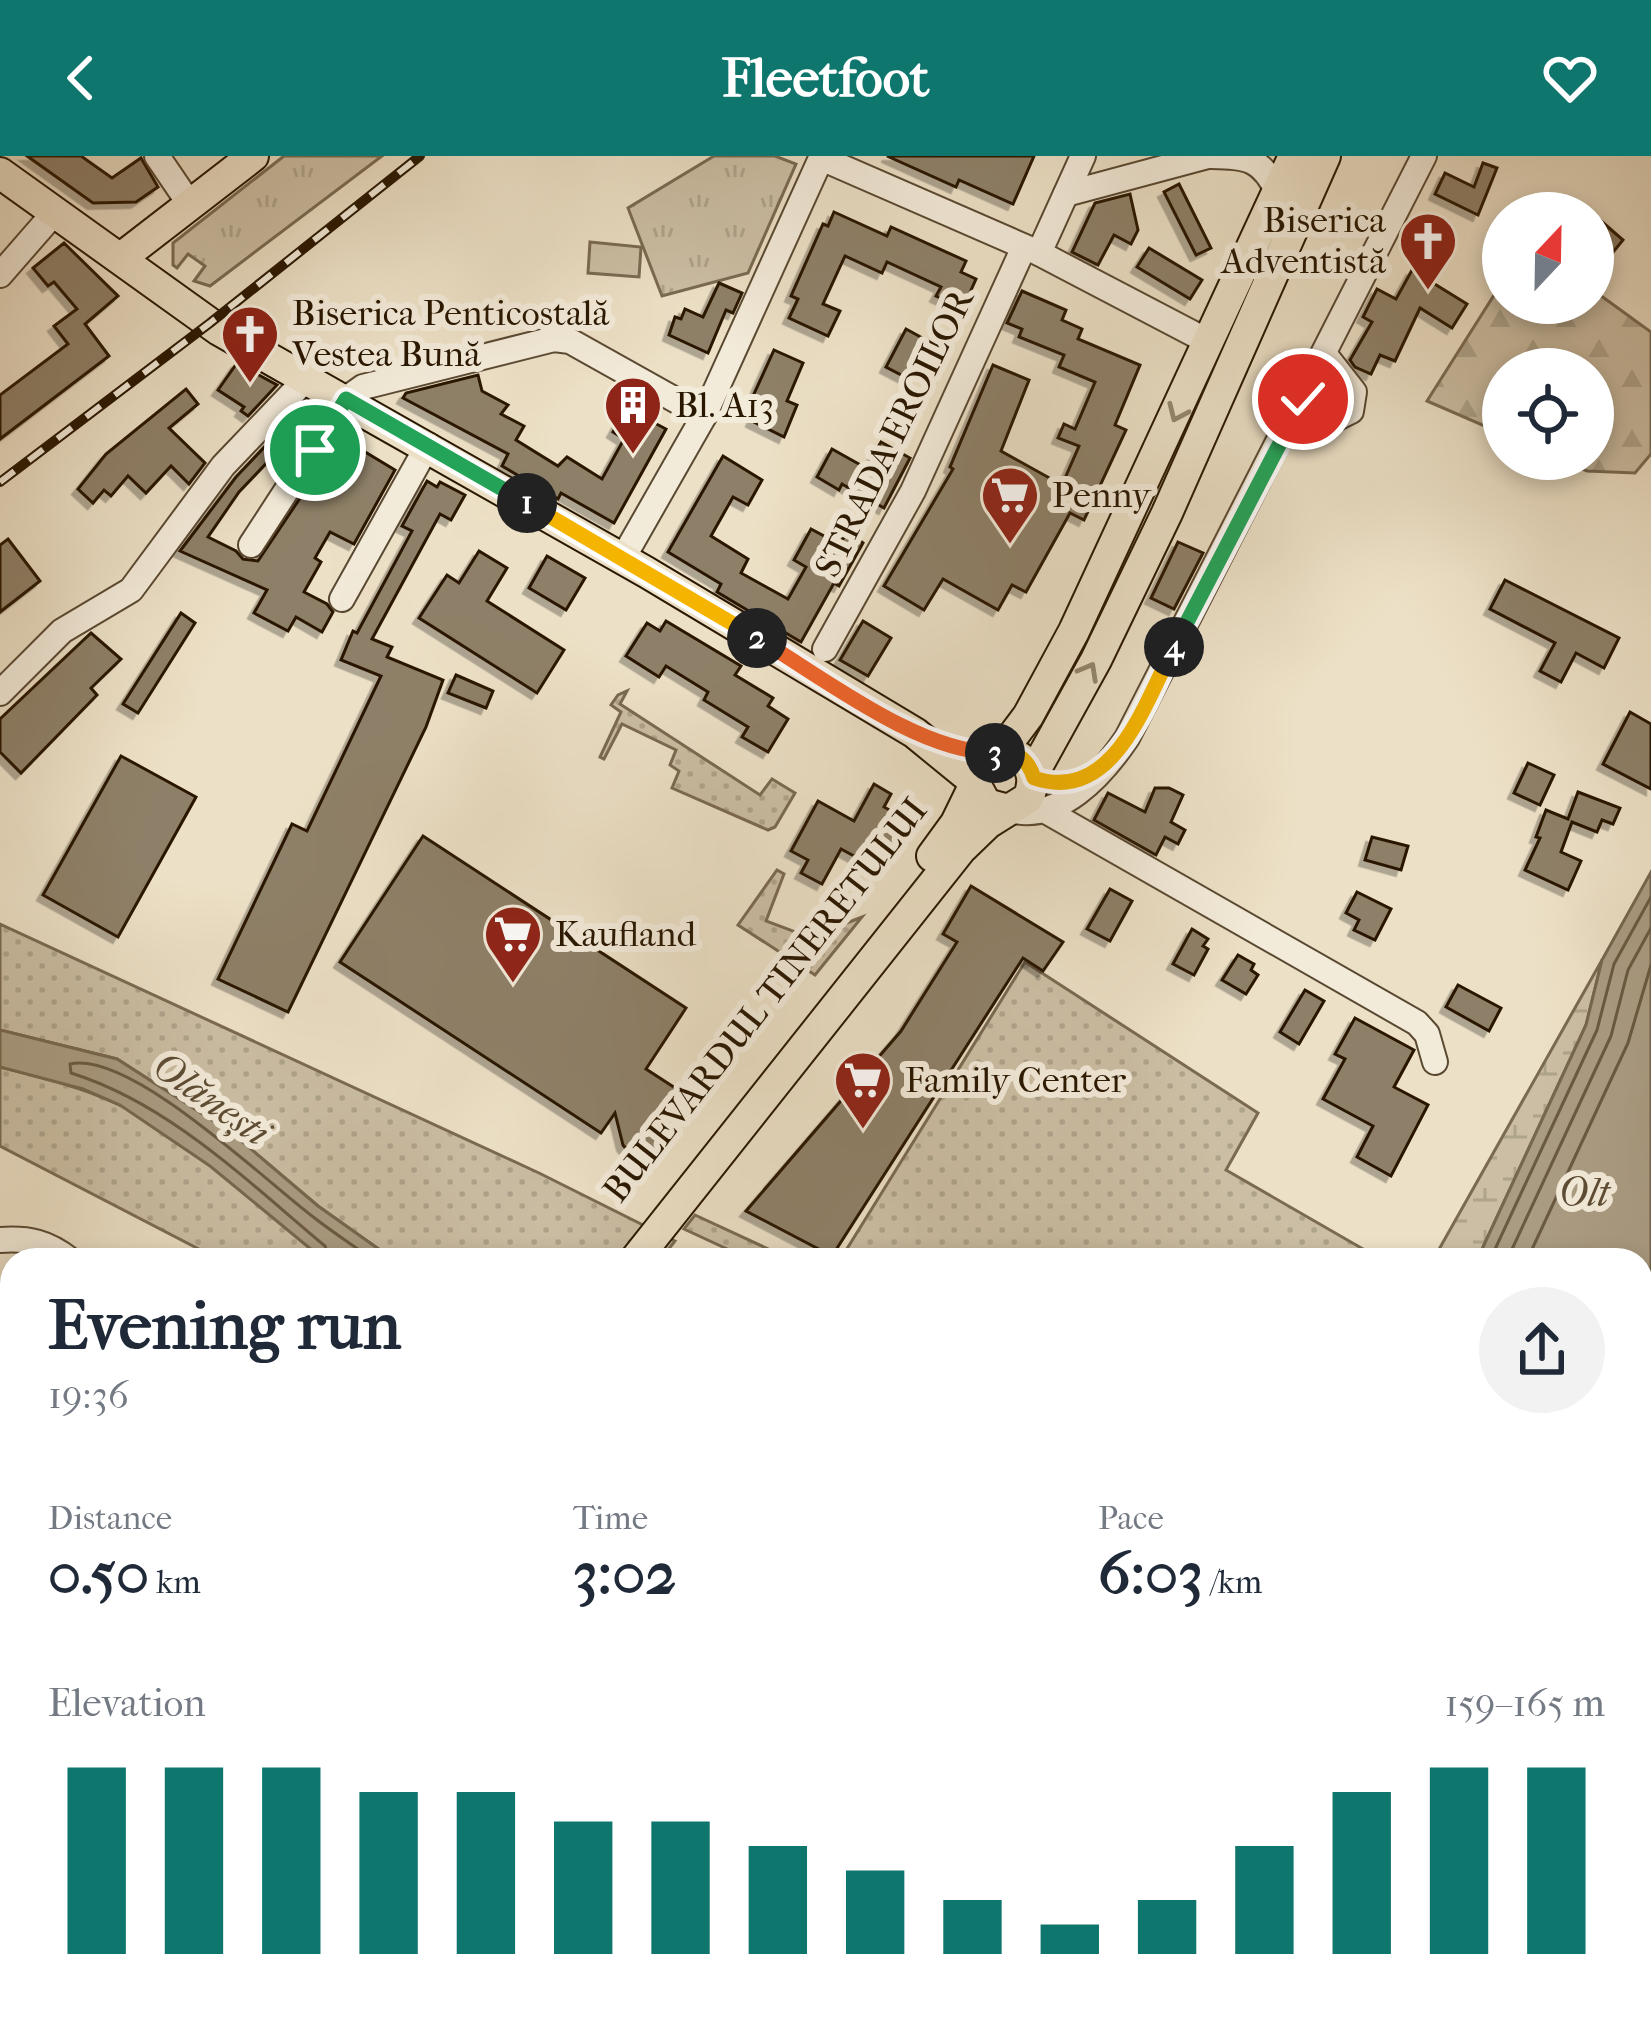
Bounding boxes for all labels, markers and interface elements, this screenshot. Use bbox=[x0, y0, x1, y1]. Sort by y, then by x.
icon: back bbox=[48, 45, 114, 111]
icon: heart bbox=[1537, 45, 1603, 111]
text: Fleetfoot bbox=[722, 47, 929, 110]
north arrow bbox=[1482, 192, 1614, 324]
map controls bbox=[1482, 192, 1614, 480]
place label: Biserica Adventistă bbox=[1219, 199, 1386, 282]
church icon: Biserica Adventistă bbox=[1397, 210, 1459, 292]
street label: STRADA EROILOR bbox=[806, 281, 983, 584]
place label: Biserica Penticostală Vestea Bună bbox=[291, 292, 610, 375]
church icon: Biserica Penticostală Vestea Bună bbox=[219, 303, 281, 385]
pin bbox=[1252, 348, 1354, 450]
button: locate bbox=[1482, 348, 1614, 480]
icon: check bbox=[1270, 366, 1336, 432]
building icon: Bl. A13 bbox=[602, 374, 664, 456]
place label: Bl. A13 bbox=[675, 384, 774, 426]
pin bbox=[264, 399, 366, 501]
one-way arrow bbox=[1168, 401, 1191, 422]
icon: arrive bbox=[282, 417, 348, 483]
supermarket icon: Penny bbox=[979, 464, 1041, 546]
pin: 1 bbox=[497, 473, 557, 533]
place label: Penny bbox=[1052, 474, 1152, 516]
text: 1 bbox=[521, 483, 533, 522]
pin: 2 bbox=[727, 608, 787, 668]
pin: 4 bbox=[1144, 617, 1204, 677]
text: 2 bbox=[749, 618, 765, 657]
text: 4 bbox=[1164, 627, 1184, 666]
one-way arrow bbox=[1074, 663, 1097, 684]
pin: 3 bbox=[965, 723, 1025, 783]
text: 3 bbox=[988, 733, 1002, 772]
street label: BULEVARDUL TINERETULUI bbox=[594, 790, 936, 1210]
supermarket icon: Kaufland bbox=[482, 903, 544, 985]
place label: Kaufland bbox=[555, 913, 696, 955]
water label: Olănești bbox=[144, 1042, 281, 1157]
supermarket icon: Family Center bbox=[832, 1049, 894, 1131]
place label: Family Center bbox=[905, 1059, 1127, 1101]
water label: Olt bbox=[1559, 1170, 1612, 1216]
button: share bbox=[1479, 1287, 1605, 1413]
text: Evening run bbox=[48, 1288, 401, 1365]
text: 19:36 bbox=[48, 1372, 129, 1418]
text: Distance bbox=[48, 1499, 172, 1538]
text: Time bbox=[573, 1499, 648, 1538]
text: Pace bbox=[1098, 1499, 1164, 1538]
text: 0.50 bbox=[48, 1538, 149, 1609]
text: 3:02 bbox=[573, 1538, 676, 1609]
text: 6:03 bbox=[1098, 1538, 1203, 1609]
text: km bbox=[149, 1563, 201, 1602]
text: /km bbox=[1203, 1563, 1262, 1602]
text: Elevation bbox=[48, 1680, 206, 1726]
text: 159–165 m bbox=[1444, 1680, 1605, 1726]

